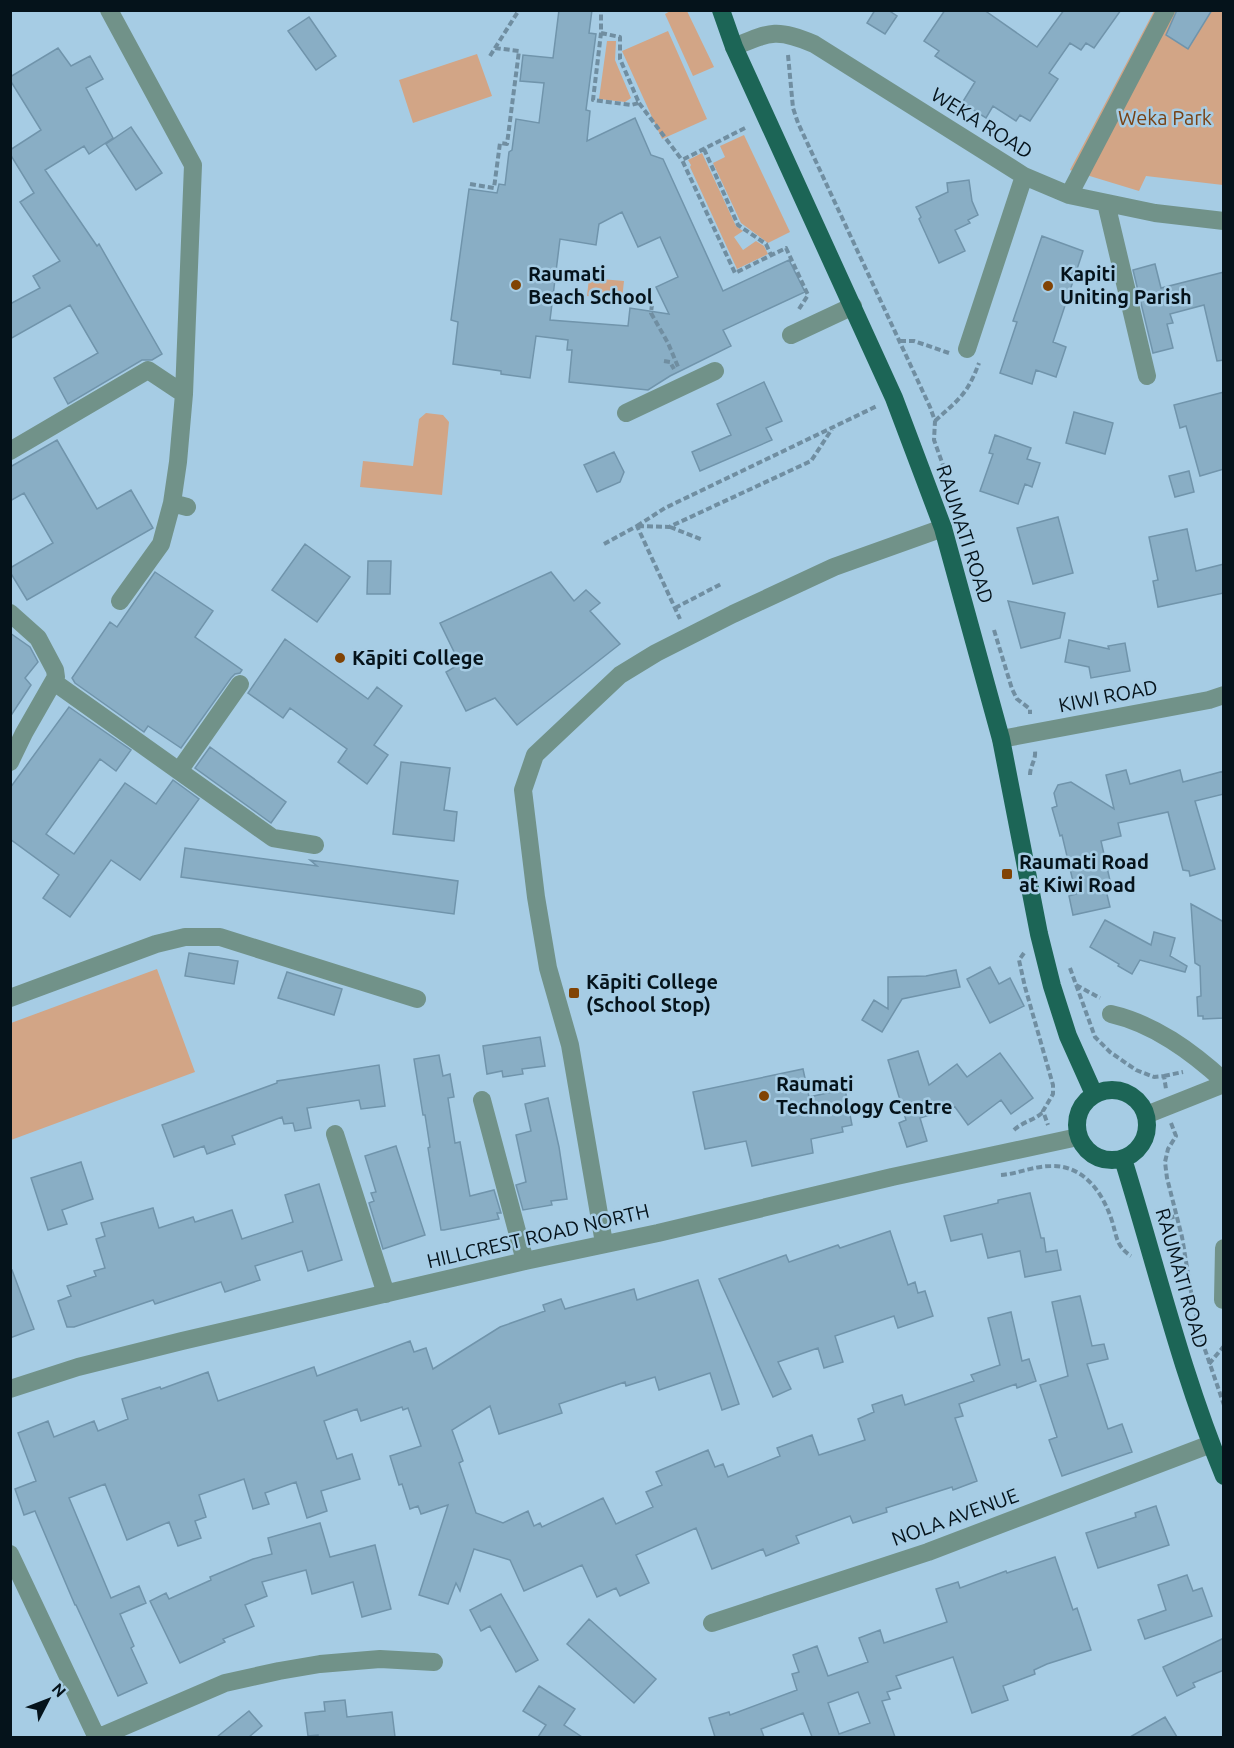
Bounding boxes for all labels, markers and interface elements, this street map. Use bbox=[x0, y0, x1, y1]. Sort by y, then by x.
street label: WEKA ROAD bbox=[927, 82, 1037, 163]
park label: Weka Park bbox=[1118, 106, 1212, 129]
place label: Raumati Beach School bbox=[528, 262, 653, 308]
place label: Kapiti Uniting Parish bbox=[1060, 262, 1192, 308]
marker: Raumati Beach School bbox=[509, 278, 523, 292]
marker: Kapiti Uniting Parish bbox=[1041, 279, 1055, 293]
street label: RAUMATI ROAD bbox=[932, 462, 999, 606]
place label: Kāpiti College bbox=[352, 646, 484, 669]
marker: Kāpiti College bbox=[333, 651, 347, 665]
street label: KIWI ROAD bbox=[1056, 675, 1159, 716]
place label: Raumati Road at Kiwi Road bbox=[1019, 850, 1149, 896]
marker: Raumati Road at Kiwi Road bbox=[1000, 867, 1014, 881]
place label: Kāpiti College (School Stop) bbox=[586, 970, 718, 1016]
marker: Kāpiti College (School Stop) bbox=[567, 986, 581, 1000]
place label: Raumati Technology Centre bbox=[776, 1072, 952, 1118]
marker: Raumati Technology Centre bbox=[757, 1089, 771, 1103]
street label: HILLCREST ROAD NORTH bbox=[424, 1199, 651, 1272]
street label: RAUMATI ROAD bbox=[1151, 1205, 1213, 1351]
street label: NOLA AVENUE bbox=[888, 1483, 1021, 1550]
north arrow bbox=[18, 1670, 78, 1730]
text: N bbox=[48, 1680, 70, 1700]

